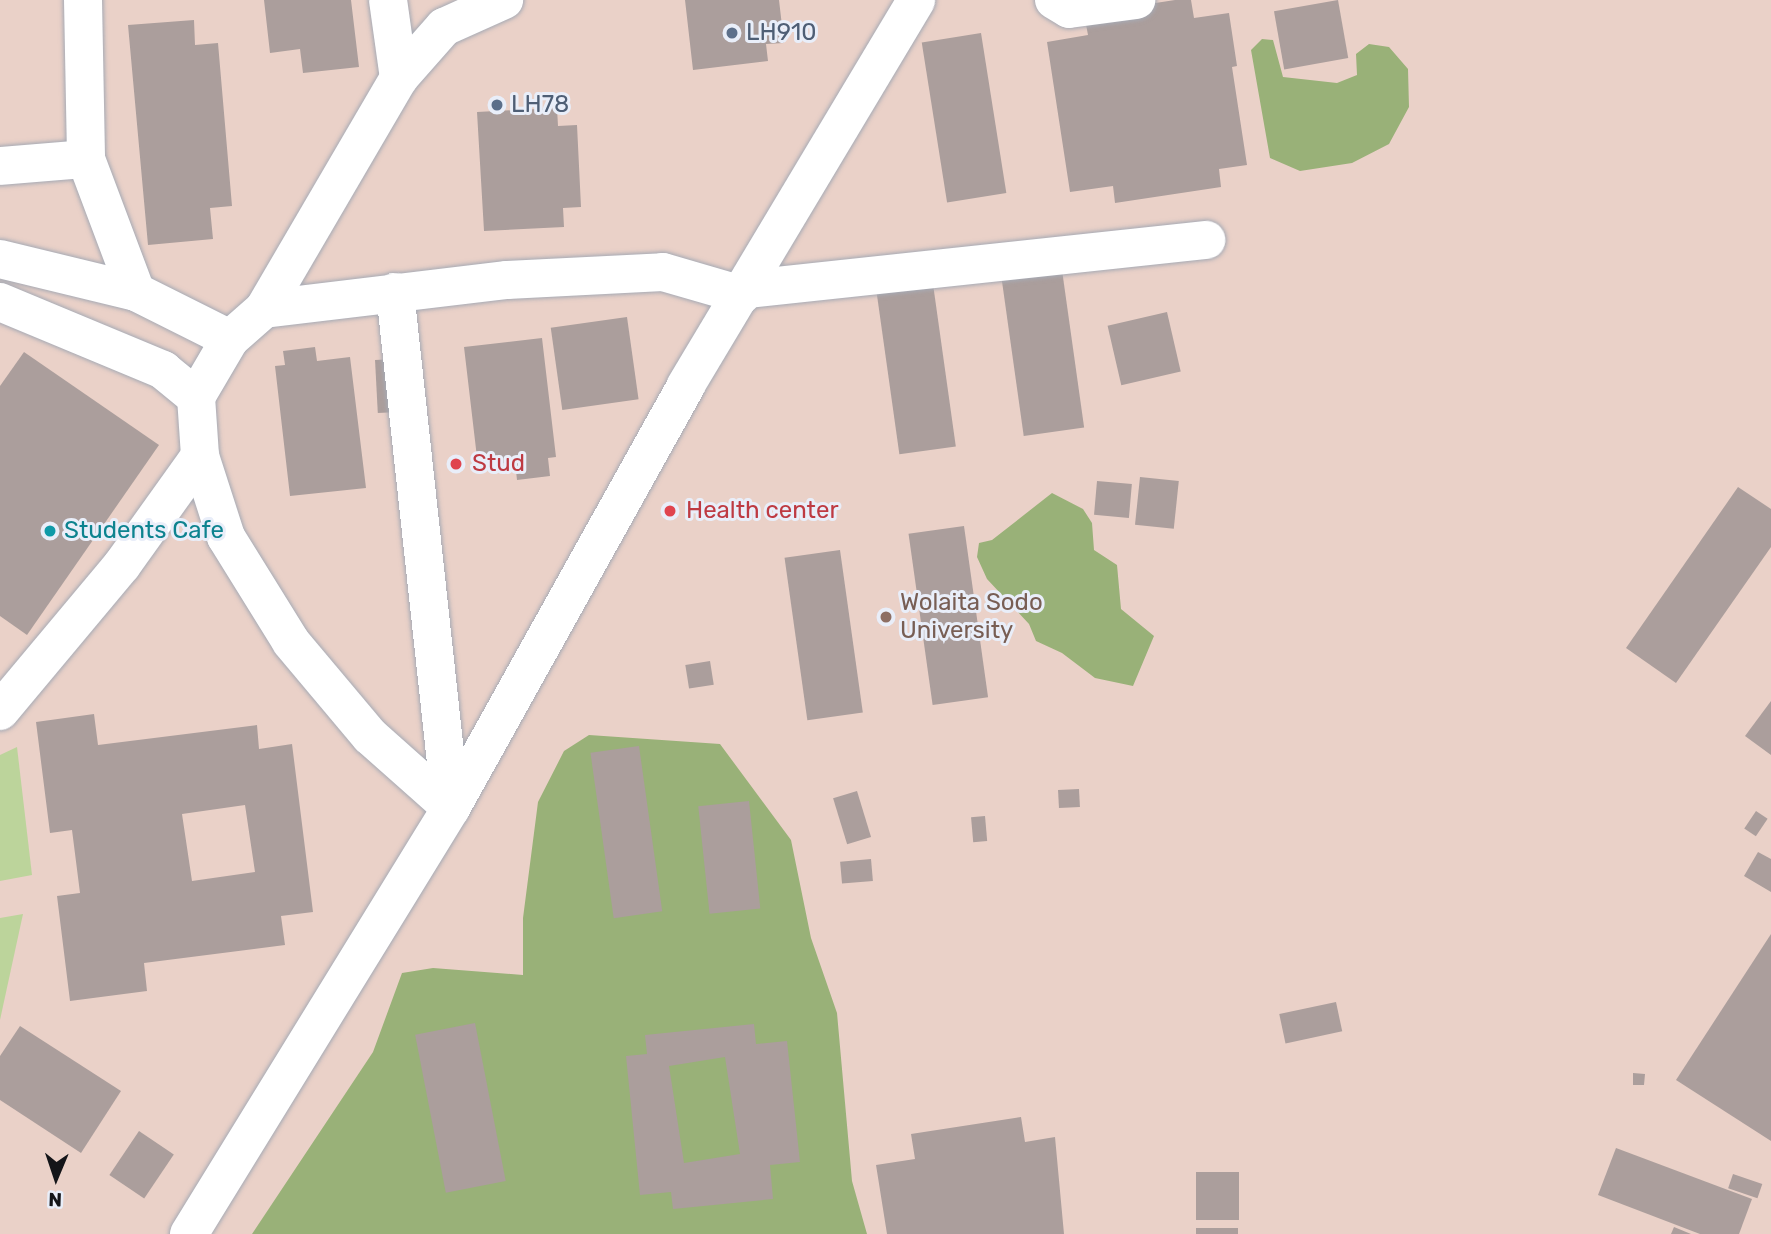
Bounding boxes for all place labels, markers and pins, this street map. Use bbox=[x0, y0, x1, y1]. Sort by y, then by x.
place label: LH910 bbox=[746, 19, 816, 47]
marker: LH910 bbox=[724, 25, 740, 41]
place label: LH78 bbox=[511, 91, 569, 119]
marker: LH78 bbox=[489, 97, 505, 113]
place label: Stud bbox=[472, 450, 525, 478]
marker: Stud bbox=[446, 454, 466, 474]
place label: Health center bbox=[686, 497, 839, 525]
marker: Health center bbox=[660, 501, 680, 521]
place label: Students Cafe bbox=[64, 517, 224, 545]
marker: Students Cafe bbox=[42, 523, 58, 539]
place label: Wolaita Sodo University bbox=[900, 589, 1043, 645]
marker: Wolaita Sodo University bbox=[878, 609, 894, 625]

